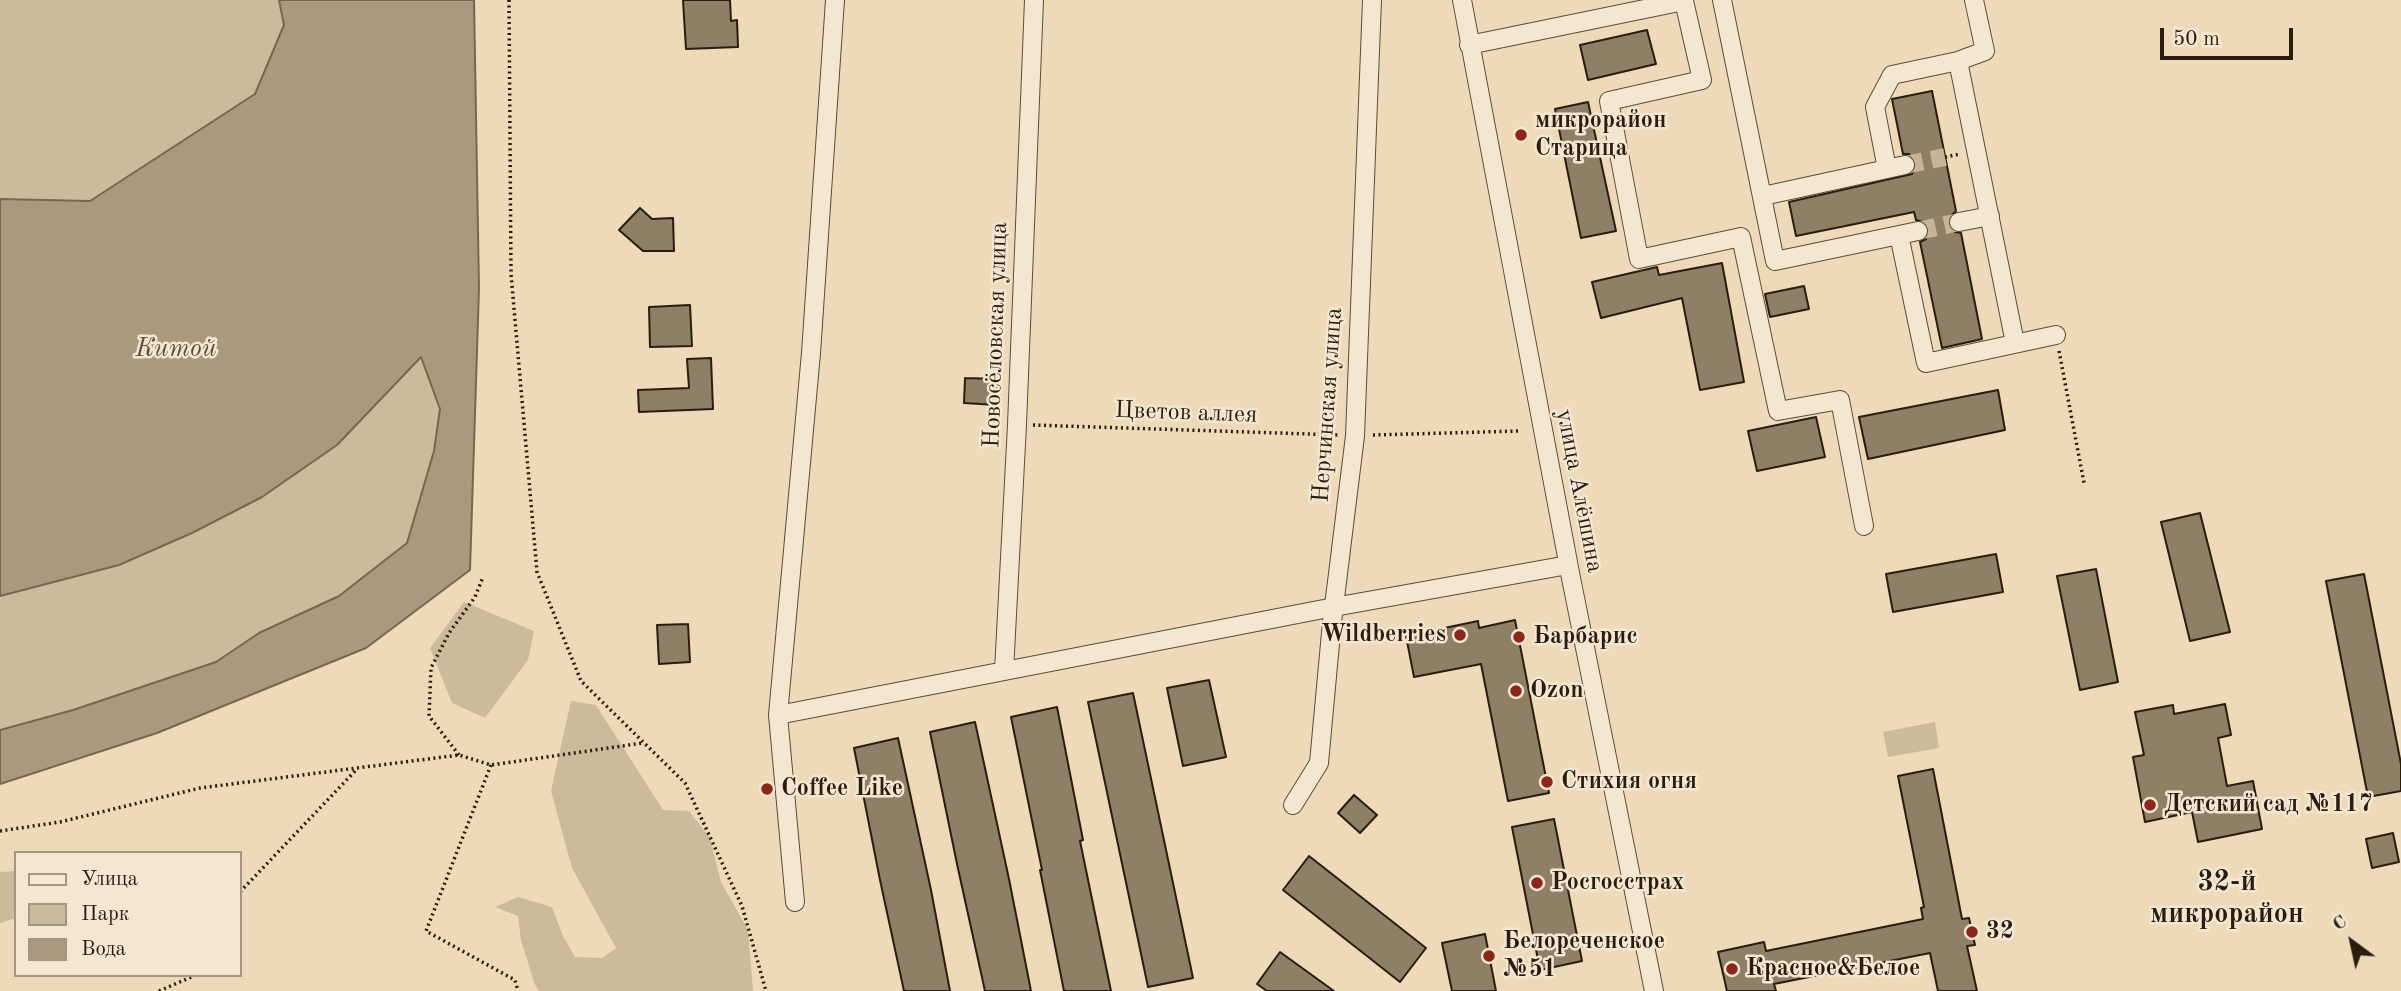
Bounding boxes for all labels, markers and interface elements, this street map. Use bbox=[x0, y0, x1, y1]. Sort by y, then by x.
scale bar bbox=[2163, 14, 2296, 58]
text: 50 m bbox=[2173, 29, 2220, 50]
place label: микрорайон Старица bbox=[1535, 107, 1667, 163]
marker: микрорайон Старица bbox=[1513, 127, 1529, 143]
street label: Новосёловская улица bbox=[978, 221, 1014, 449]
street label: Нерчинская улица bbox=[1307, 307, 1349, 503]
water label: Китой bbox=[135, 333, 217, 365]
street label: Цветов аллея bbox=[1114, 396, 1258, 430]
street label: улица Алёшина bbox=[1549, 407, 1609, 575]
place label: Wildberries bbox=[1321, 621, 1446, 649]
place label: Барбарис bbox=[1533, 623, 1638, 651]
marker: Wildberries bbox=[1452, 627, 1468, 643]
marker: Барбарис bbox=[1511, 629, 1527, 645]
place label: Ozon bbox=[1530, 677, 1584, 705]
marker: Ozon bbox=[1508, 683, 1524, 699]
place label: Стихия огня bbox=[1561, 768, 1697, 796]
marker: Стихия огня bbox=[1539, 774, 1555, 790]
place label: Coffee Like bbox=[781, 775, 903, 803]
marker: Coffee Like bbox=[759, 781, 775, 797]
place label: Детский сад №117 bbox=[2164, 791, 2373, 819]
marker: Детский сад №117 bbox=[2142, 797, 2158, 813]
legend bbox=[14, 851, 242, 977]
district label: 32-й микрорайон bbox=[2150, 866, 2304, 932]
text: Улица bbox=[81, 869, 138, 890]
place label: Росгосстрах bbox=[1551, 869, 1684, 897]
marker: Росгосстрах bbox=[1529, 875, 1545, 891]
text: Парк bbox=[81, 904, 129, 925]
north arrow bbox=[2317, 907, 2387, 977]
text: С bbox=[2330, 913, 2351, 935]
place label: 32 bbox=[1986, 918, 2014, 946]
marker: 32 bbox=[1964, 924, 1980, 940]
place label: Белореченское №51 bbox=[1503, 928, 1665, 984]
text: Вода bbox=[81, 939, 126, 960]
marker: Белореченское №51 bbox=[1481, 948, 1497, 964]
place label: Красное&Белое bbox=[1746, 955, 1920, 983]
marker: Красное&Белое bbox=[1724, 961, 1740, 977]

